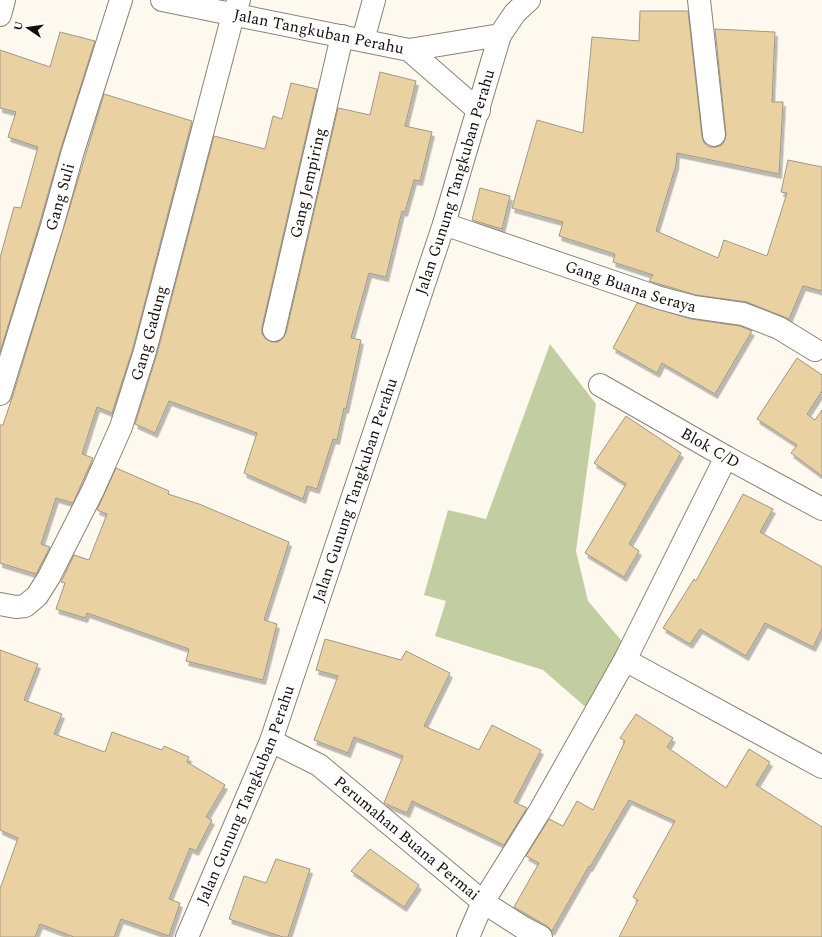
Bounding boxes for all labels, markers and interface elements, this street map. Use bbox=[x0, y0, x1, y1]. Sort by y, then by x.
street label: Jalan Tangkuban Perahu bbox=[231, 3, 406, 61]
north arrow bbox=[8, 8, 48, 48]
text: U bbox=[9, 19, 28, 32]
street label: Jalan Gunung Tangkuban Perahu bbox=[409, 66, 501, 298]
street label: Gang Jempiring bbox=[284, 125, 332, 241]
street label: Gang Suli bbox=[39, 160, 81, 234]
street label: Gang Buana Seraya bbox=[562, 254, 699, 319]
street label: Gang Gadung bbox=[124, 283, 174, 384]
street label: Jalan Gunung Tangkuban Perahu bbox=[306, 375, 404, 605]
street label: Blok C/D bbox=[676, 422, 744, 474]
street label: Jalan Gunung Tangkuban Perahu bbox=[190, 682, 301, 908]
street label: Perumahan Buana Permai bbox=[329, 770, 485, 906]

